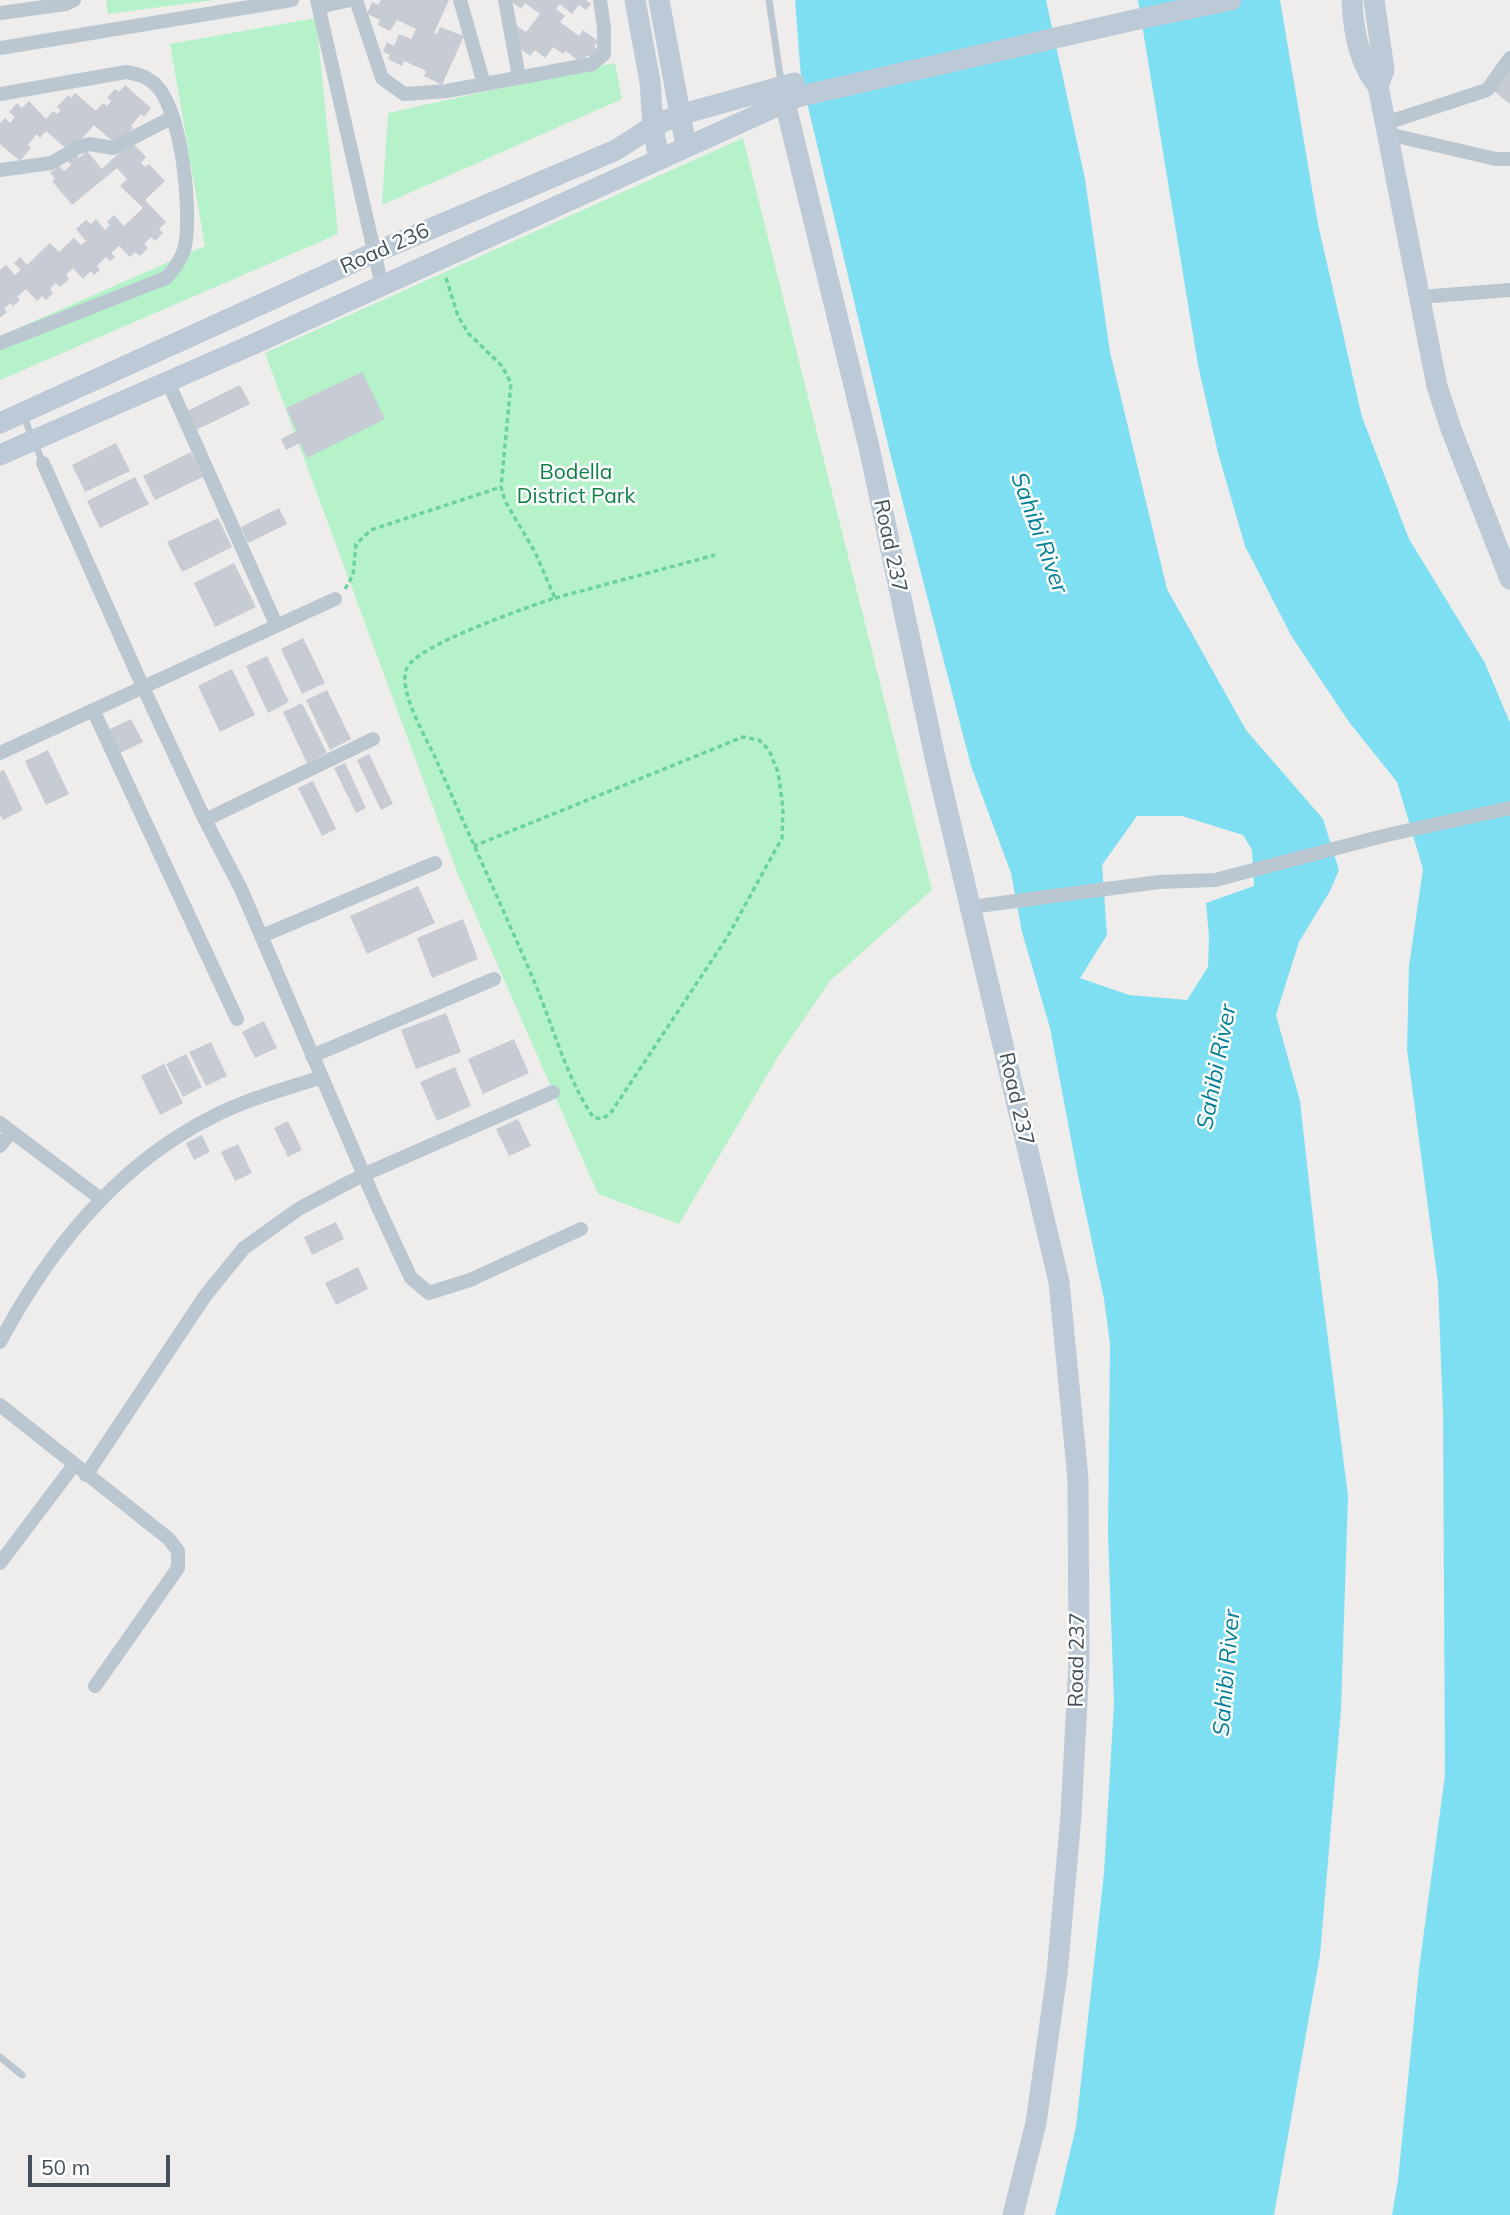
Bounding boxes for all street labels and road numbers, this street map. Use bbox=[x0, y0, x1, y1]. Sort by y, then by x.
street label: Road 236 bbox=[337, 218, 433, 280]
street label: Road 237 bbox=[868, 497, 912, 595]
street label: Road 237 bbox=[993, 1050, 1039, 1148]
street label: Road 237 bbox=[1064, 1612, 1090, 1708]

